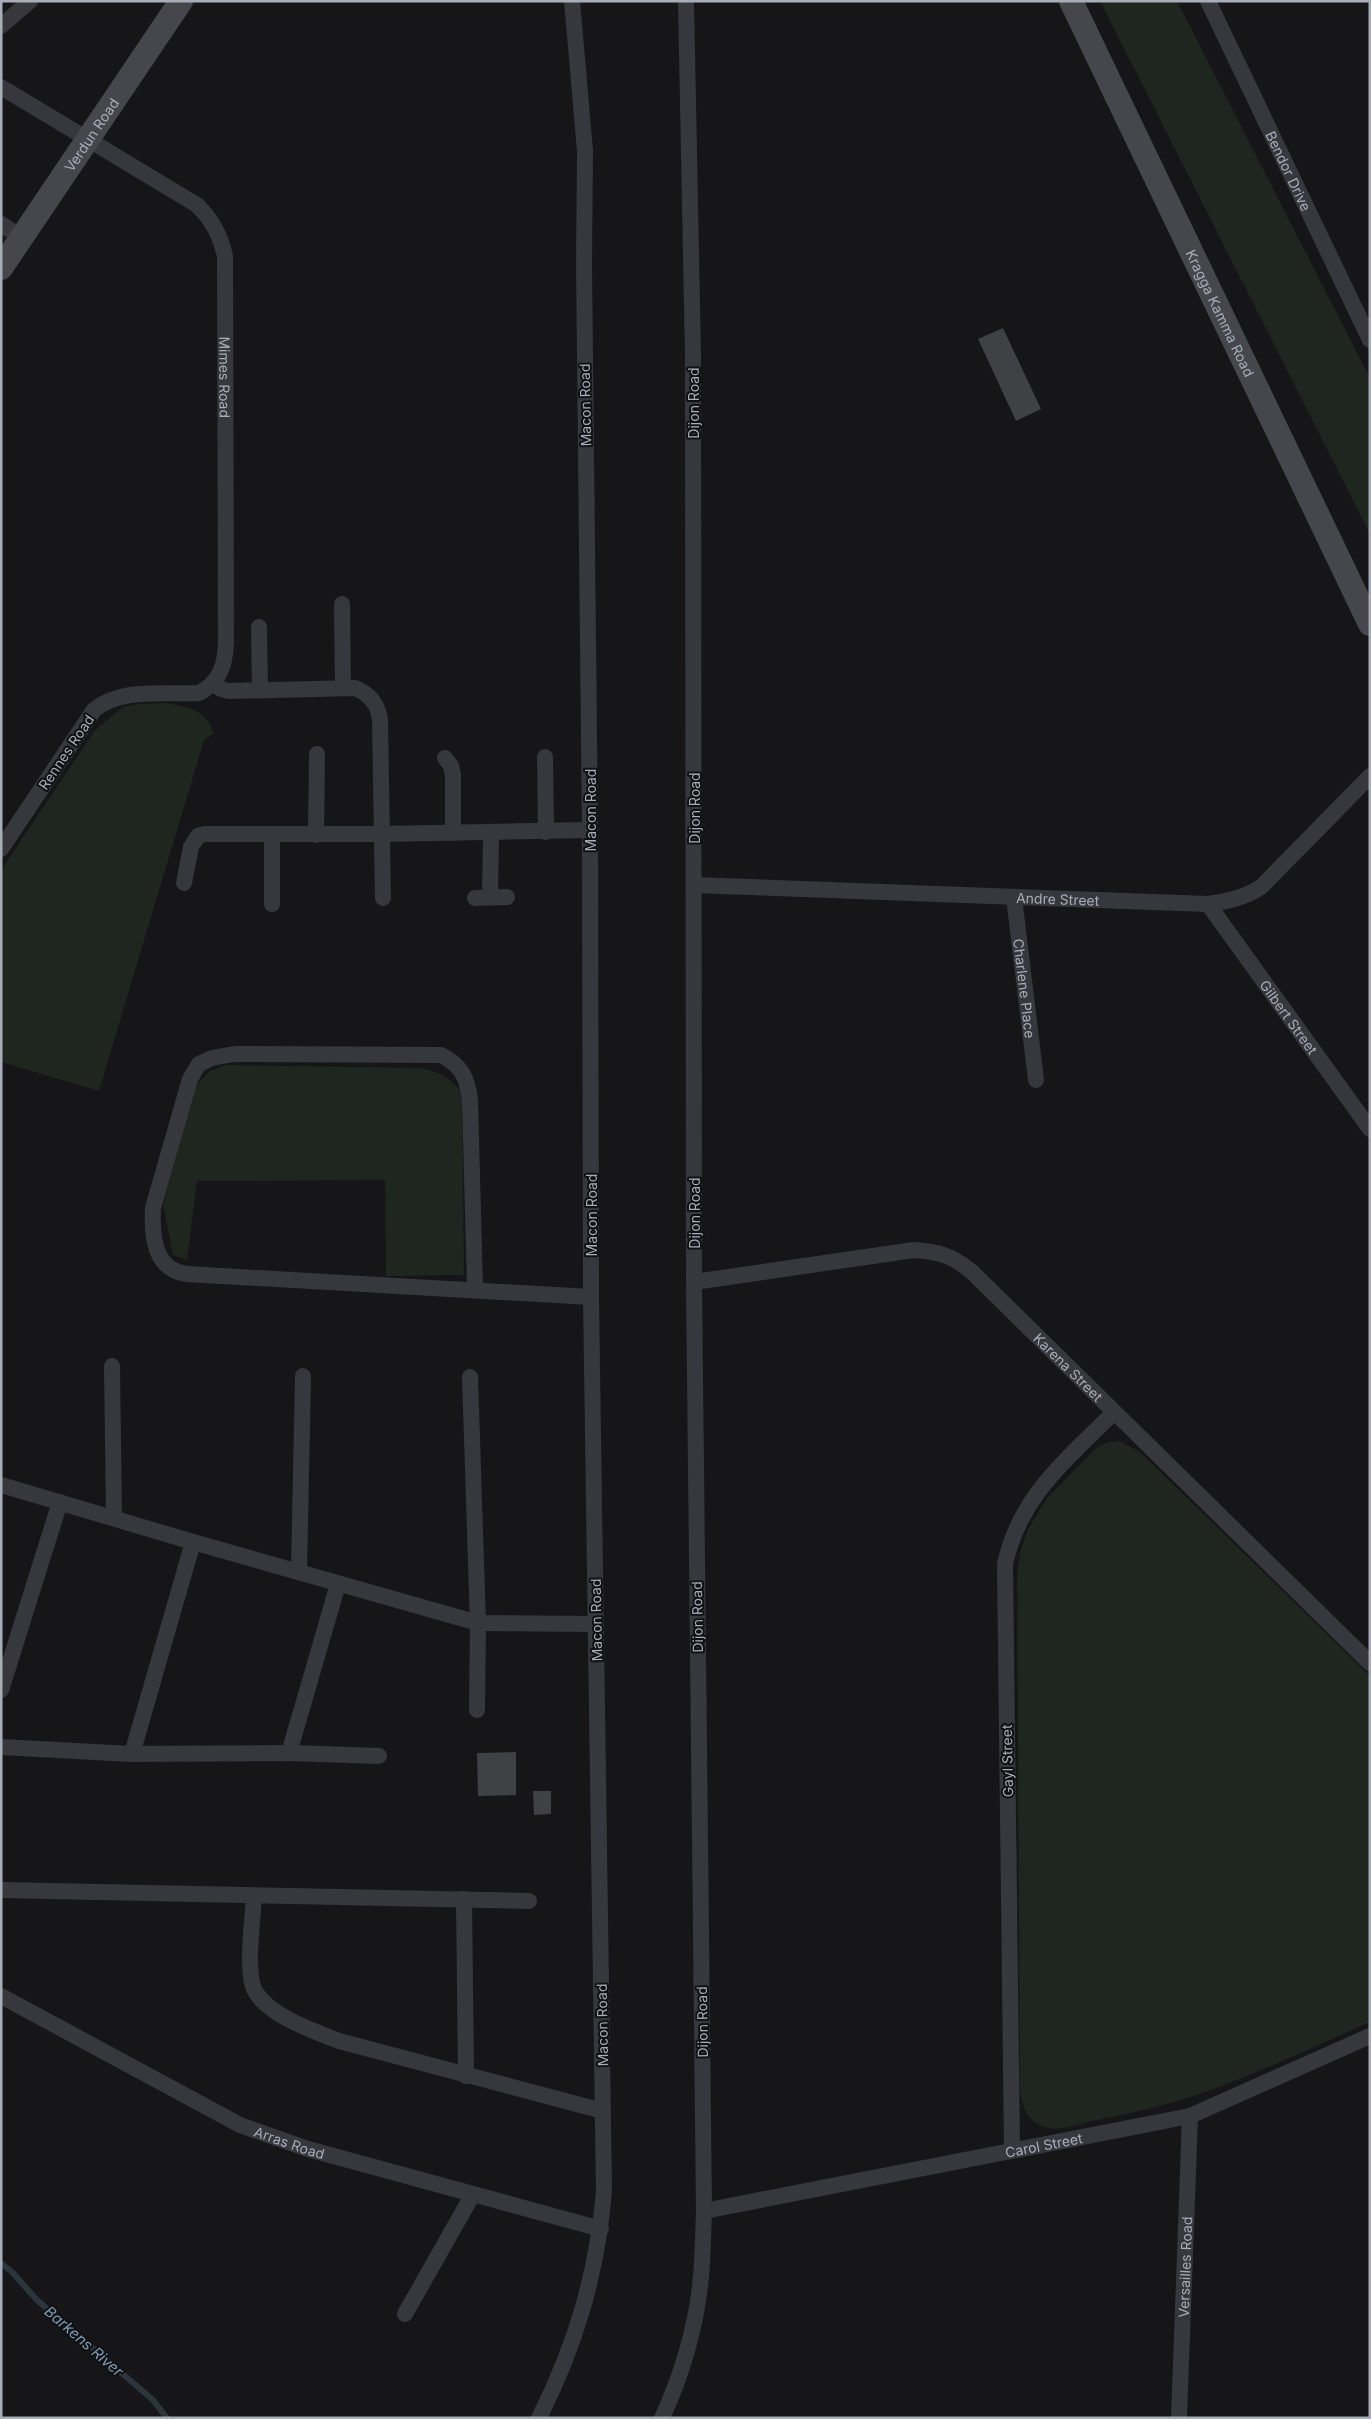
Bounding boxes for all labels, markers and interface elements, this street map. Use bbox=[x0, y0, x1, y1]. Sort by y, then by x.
street label: Verdun Road bbox=[60, 94, 122, 175]
street label: Bendor Drive bbox=[1263, 128, 1315, 213]
street label: Kragga Kamma Road bbox=[1183, 247, 1258, 379]
street label: Mimes Road bbox=[217, 336, 234, 418]
street label: Macon Road bbox=[576, 363, 594, 447]
street label: Dijon Road bbox=[685, 367, 702, 439]
street label: Rennes Road bbox=[35, 711, 97, 793]
street label: Macon Road bbox=[582, 769, 599, 851]
street label: Dijon Road bbox=[686, 772, 703, 844]
street label: Andre Street bbox=[1016, 888, 1100, 908]
street label: Charlene Place bbox=[1011, 938, 1039, 1039]
street label: Gilbert Street bbox=[1257, 976, 1322, 1058]
street label: Macon Road bbox=[583, 1174, 600, 1256]
street label: Dijon Road bbox=[686, 1177, 703, 1249]
street label: Karena Street bbox=[1030, 1329, 1107, 1405]
street label: Macon Road bbox=[587, 1578, 605, 1662]
street label: Dijon Road bbox=[688, 1581, 706, 1653]
street label: Gayl Street bbox=[998, 1724, 1016, 1798]
street label: Macon Road bbox=[593, 1983, 611, 2067]
street label: Dijon Road bbox=[693, 1986, 711, 2058]
street label: Arras Road bbox=[252, 2122, 327, 2162]
street label: Carol Street bbox=[1003, 2129, 1084, 2160]
street label: Versailles Road bbox=[1174, 2216, 1195, 2318]
water label: Barkens River bbox=[41, 2302, 128, 2381]

